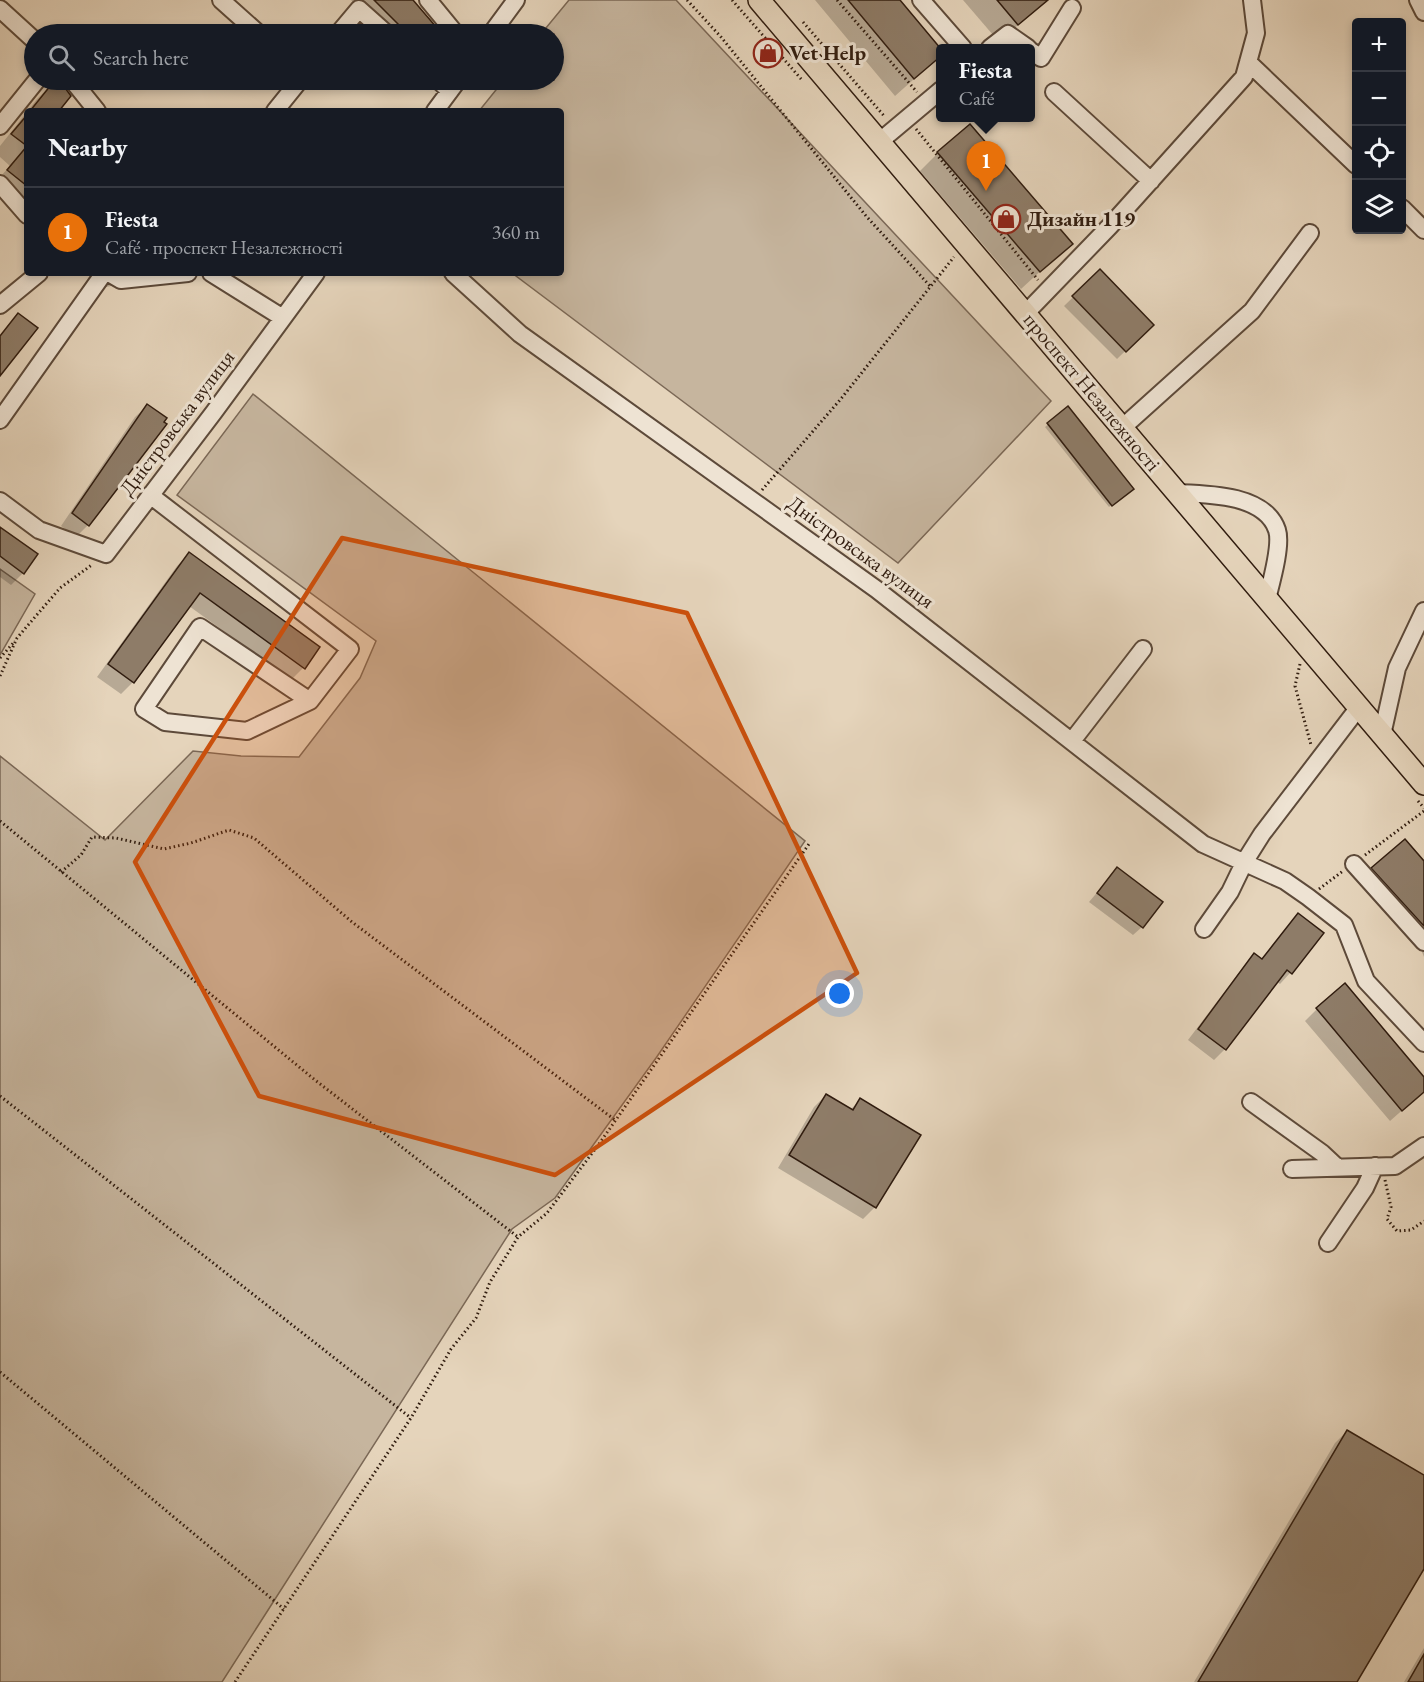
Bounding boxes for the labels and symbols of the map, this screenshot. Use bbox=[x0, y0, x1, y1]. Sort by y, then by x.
shop icon: Vet Help bbox=[752, 37, 784, 69]
place label: Vet Help bbox=[789, 39, 867, 66]
pin: 1 bbox=[966, 142, 1006, 191]
shop icon: Дизайн 119 bbox=[990, 203, 1022, 235]
place label: Дизайн 119 bbox=[1027, 205, 1135, 232]
street label: проспект Незалежності bbox=[1018, 307, 1167, 477]
street label: Дністровська вулиця bbox=[113, 344, 240, 501]
street label: Дністровська вулиця bbox=[782, 489, 940, 614]
your location bbox=[825, 979, 854, 1008]

